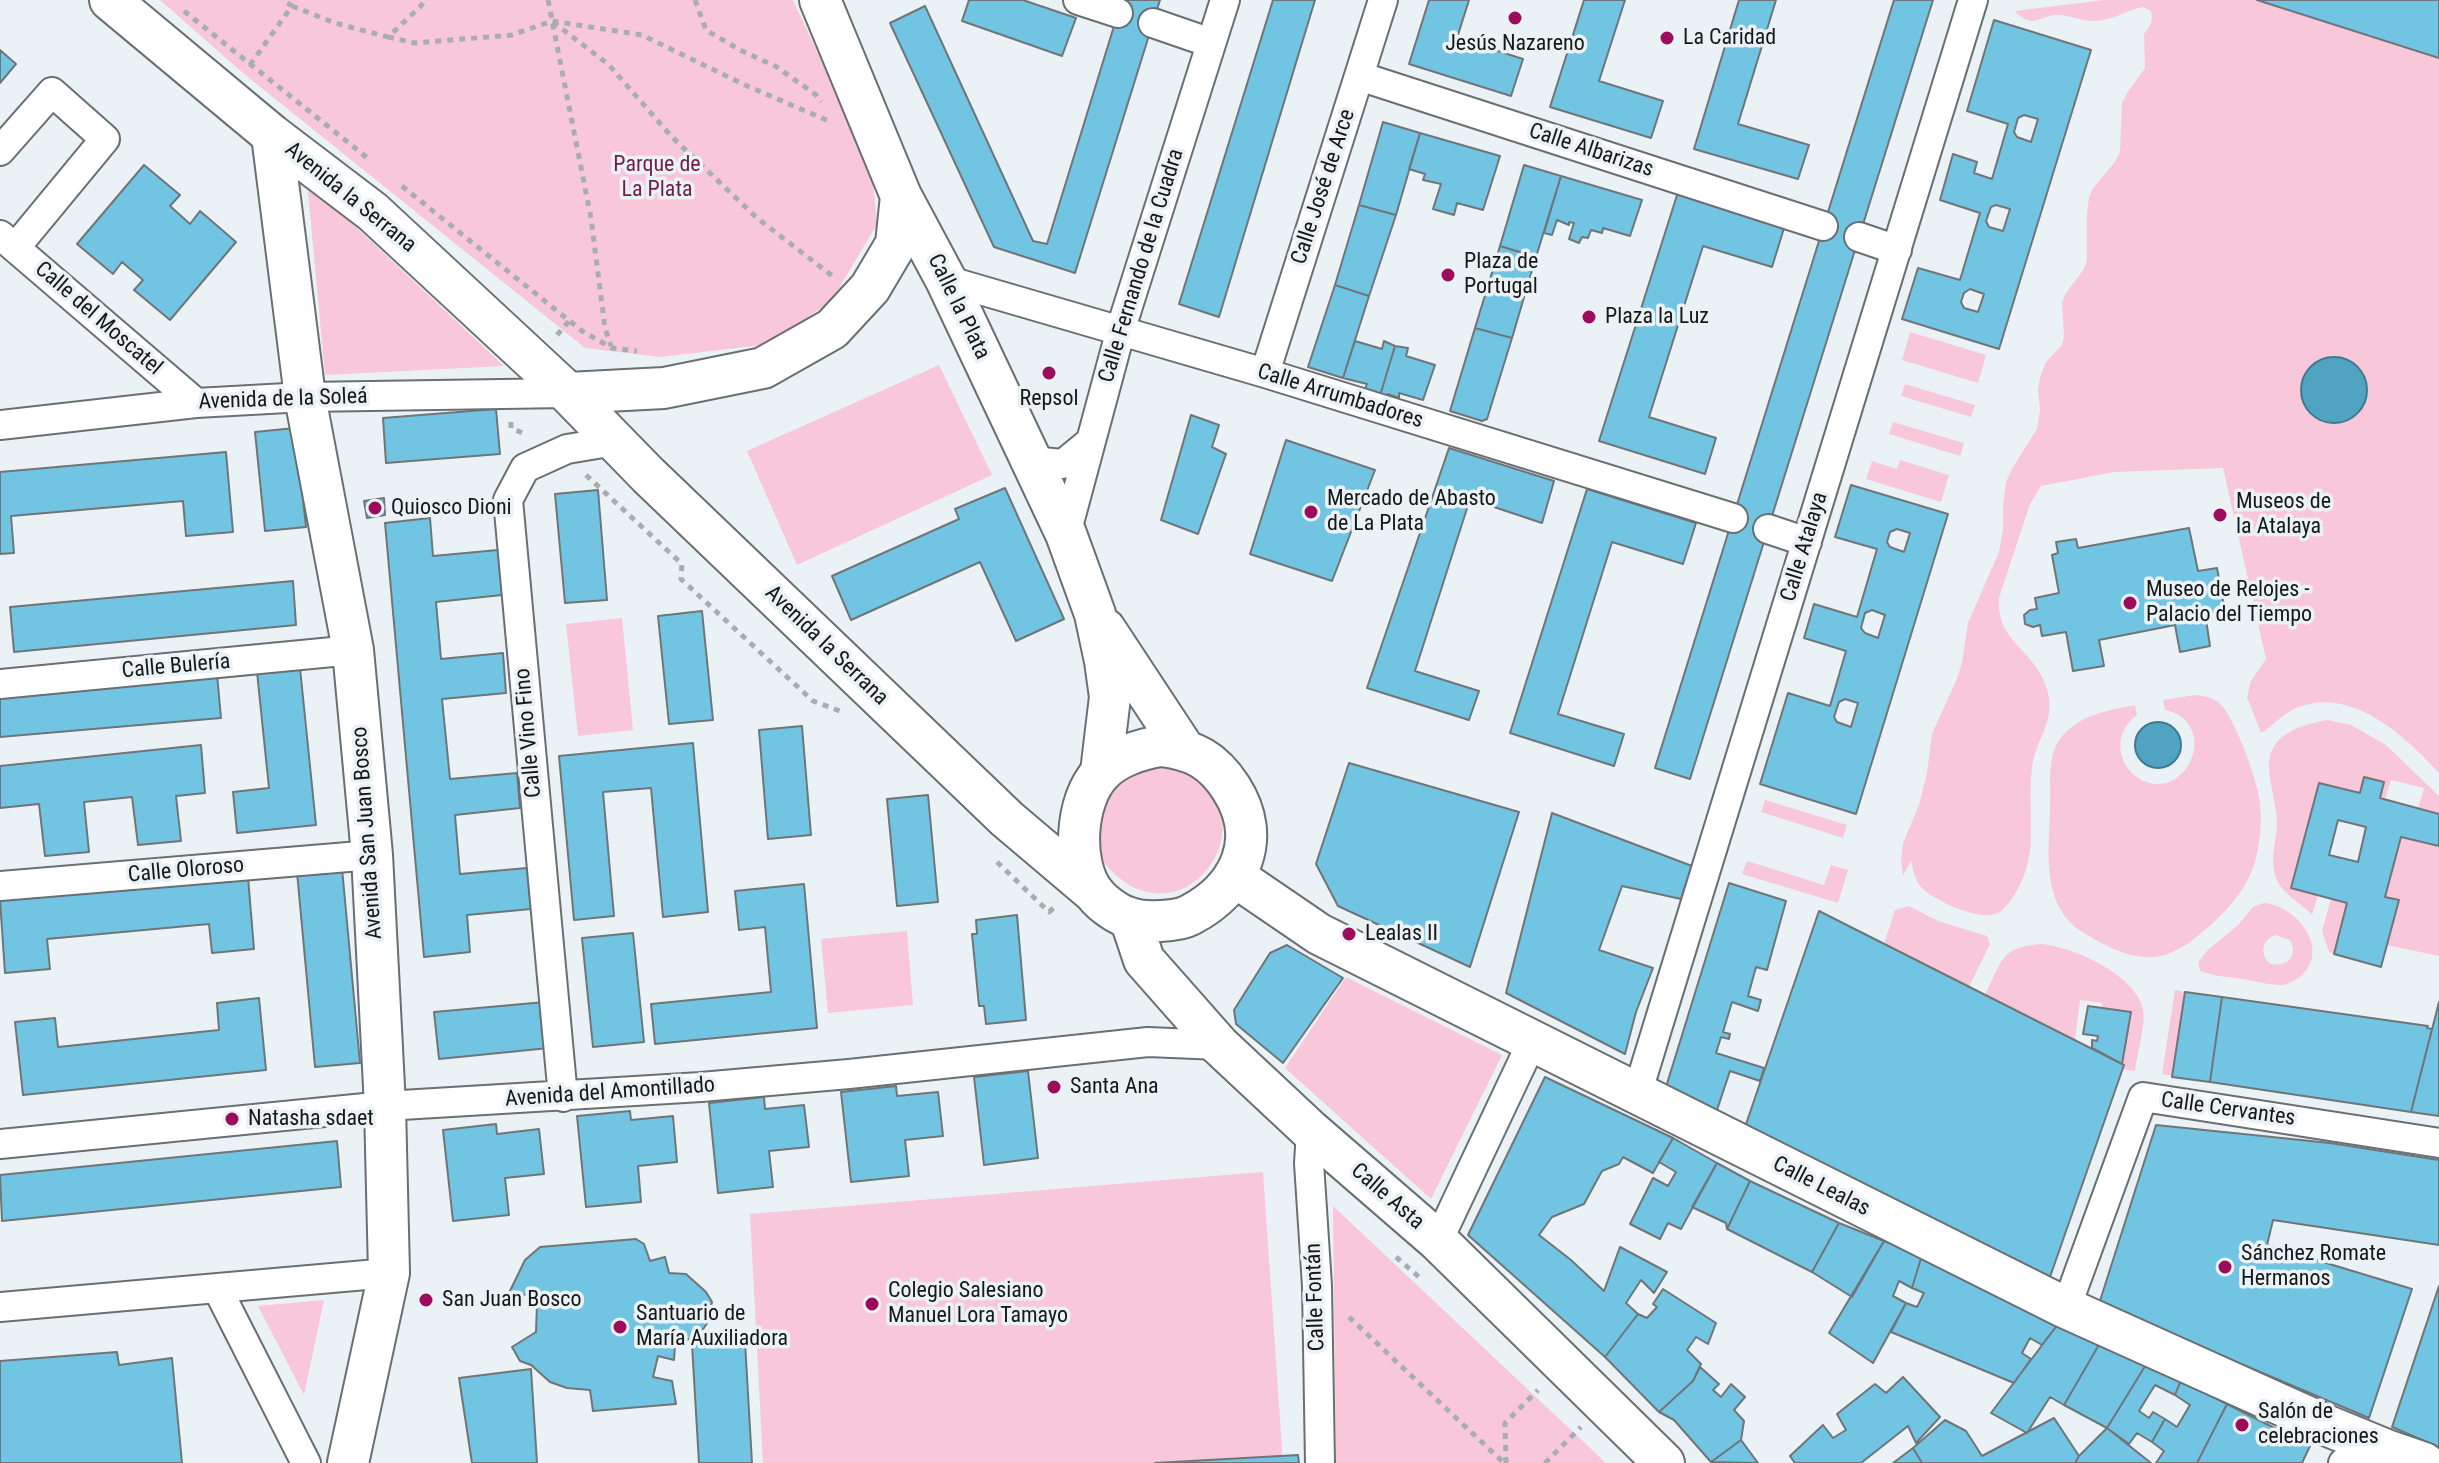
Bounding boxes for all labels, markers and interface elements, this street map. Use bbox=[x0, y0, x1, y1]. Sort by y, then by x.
marker: Jesús Nazareno bbox=[1506, 9, 1524, 27]
place label: La Caridad bbox=[1683, 25, 1776, 51]
marker: La Caridad bbox=[1658, 29, 1676, 47]
place label: Jesús Nazareno bbox=[1445, 31, 1585, 57]
street label: Calle José de Arce bbox=[1286, 106, 1362, 268]
street label: Calle Albarizas bbox=[1525, 118, 1657, 184]
street label: Avenida la Serrana bbox=[279, 137, 421, 259]
street label: Calle Fernando de la Cuadra bbox=[1094, 146, 1190, 386]
park label: Parque de La Plata bbox=[613, 152, 701, 204]
place label: Plaza de Portugal bbox=[1464, 249, 1538, 300]
street label: Calle la Plata bbox=[921, 250, 995, 364]
street label: Calle del Moscatel bbox=[29, 257, 167, 381]
marker: Plaza de Portugal bbox=[1439, 266, 1457, 284]
place label: Plaza la Luz bbox=[1605, 304, 1709, 330]
marker: Plaza la Luz bbox=[1580, 308, 1598, 326]
street label: Calle Arrumbadores bbox=[1254, 359, 1426, 435]
marker: Repsol bbox=[1040, 364, 1058, 382]
street label: Avenida de la Soleá bbox=[198, 384, 368, 416]
place label: Repsol bbox=[1020, 386, 1078, 412]
place label: Mercado de Abasto de La Plata bbox=[1327, 486, 1496, 538]
street label: Calle Atalaya bbox=[1776, 489, 1834, 605]
place label: Museos de la Atalaya bbox=[2236, 489, 2331, 540]
place label: Quiosco Dioni bbox=[391, 495, 512, 521]
marker: Quiosco Dioni bbox=[366, 499, 384, 517]
marker: Mercado de Abasto de La Plata bbox=[1302, 503, 1320, 521]
marker: Museos de la Atalaya bbox=[2211, 506, 2229, 524]
place label: Museo de Relojes - Palacio del Tiempo bbox=[2146, 577, 2312, 628]
street label: Avenida la Serrana bbox=[759, 581, 893, 711]
marker: Museo de Relojes - Palacio del Tiempo bbox=[2121, 594, 2139, 612]
street label: Calle Bulería bbox=[121, 649, 231, 685]
street label: Calle Vino Fino bbox=[510, 667, 548, 799]
street label: Avenida San Juan Bosco bbox=[347, 726, 389, 940]
street label: Calle Oloroso bbox=[127, 853, 245, 889]
place label: Lealas II bbox=[1365, 921, 1438, 947]
marker: Lealas II bbox=[1340, 925, 1358, 943]
street label: Avenida del Amontillado bbox=[504, 1072, 716, 1114]
place label: Santa Ana bbox=[1070, 1074, 1159, 1100]
marker: Santa Ana bbox=[1045, 1078, 1063, 1096]
street label: Calle Cervantes bbox=[2159, 1088, 2297, 1132]
place label: Natasha sdaet bbox=[248, 1106, 374, 1132]
marker: Natasha sdaet bbox=[223, 1110, 241, 1128]
street label: Calle Lealas bbox=[1768, 1151, 1874, 1223]
street label: Calle Asta bbox=[1345, 1158, 1429, 1236]
place label: Sánchez Romate Hermanos bbox=[2241, 1241, 2386, 1292]
street label: Calle Fontán bbox=[1301, 1242, 1331, 1352]
marker: Sánchez Romate Hermanos bbox=[2216, 1258, 2234, 1276]
place label: Colegio Salesiano Manuel Lora Tamayo bbox=[888, 1278, 1068, 1330]
place label: San Juan Bosco bbox=[442, 1287, 581, 1313]
marker: San Juan Bosco bbox=[417, 1291, 435, 1309]
marker: Colegio Salesiano Manuel Lora Tamayo bbox=[863, 1295, 881, 1313]
place label: Santuario de María Auxiliadora bbox=[636, 1301, 788, 1352]
marker: Santuario de María Auxiliadora bbox=[611, 1318, 629, 1336]
place label: Salón de celebraciones bbox=[2258, 1399, 2379, 1450]
marker: Salón de celebraciones bbox=[2233, 1416, 2251, 1434]

